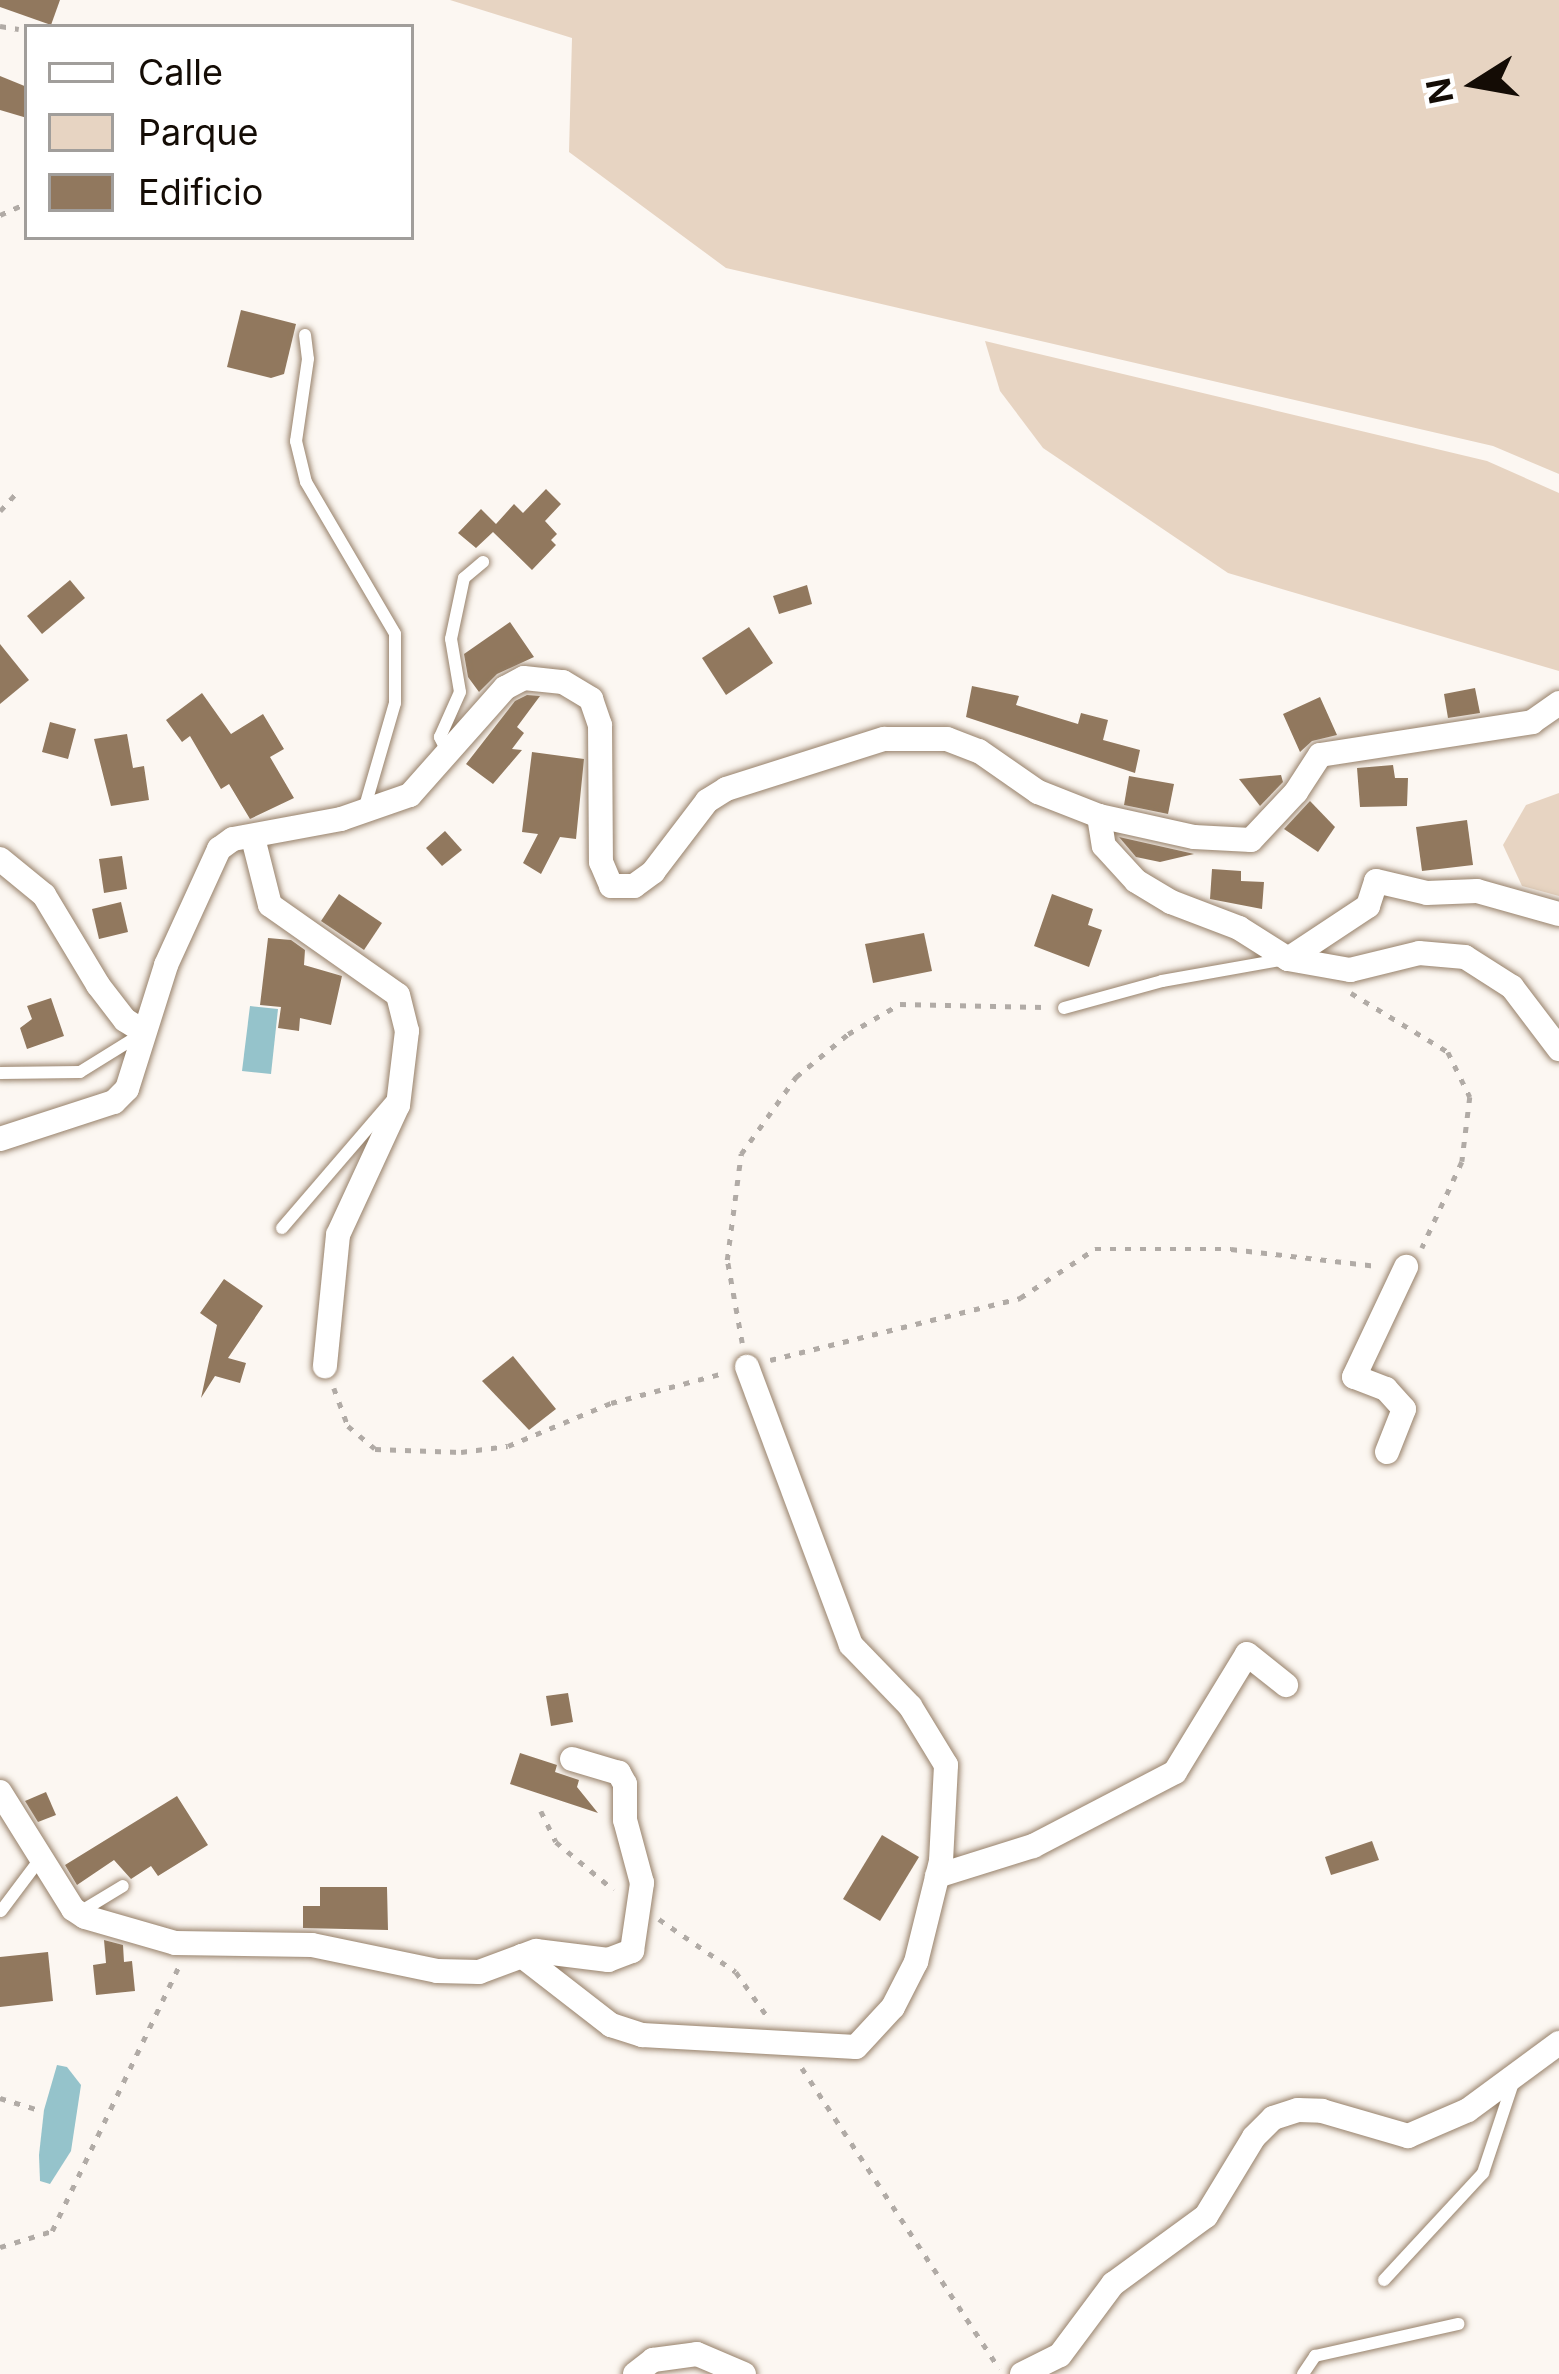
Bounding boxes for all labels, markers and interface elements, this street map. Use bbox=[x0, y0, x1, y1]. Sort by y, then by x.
legend bbox=[24, 24, 414, 240]
north arrow bbox=[1415, 24, 1535, 144]
text: Calle bbox=[138, 50, 223, 94]
text: N bbox=[1418, 75, 1462, 107]
text: Parque bbox=[138, 110, 258, 154]
text: Edificio bbox=[138, 170, 263, 214]

